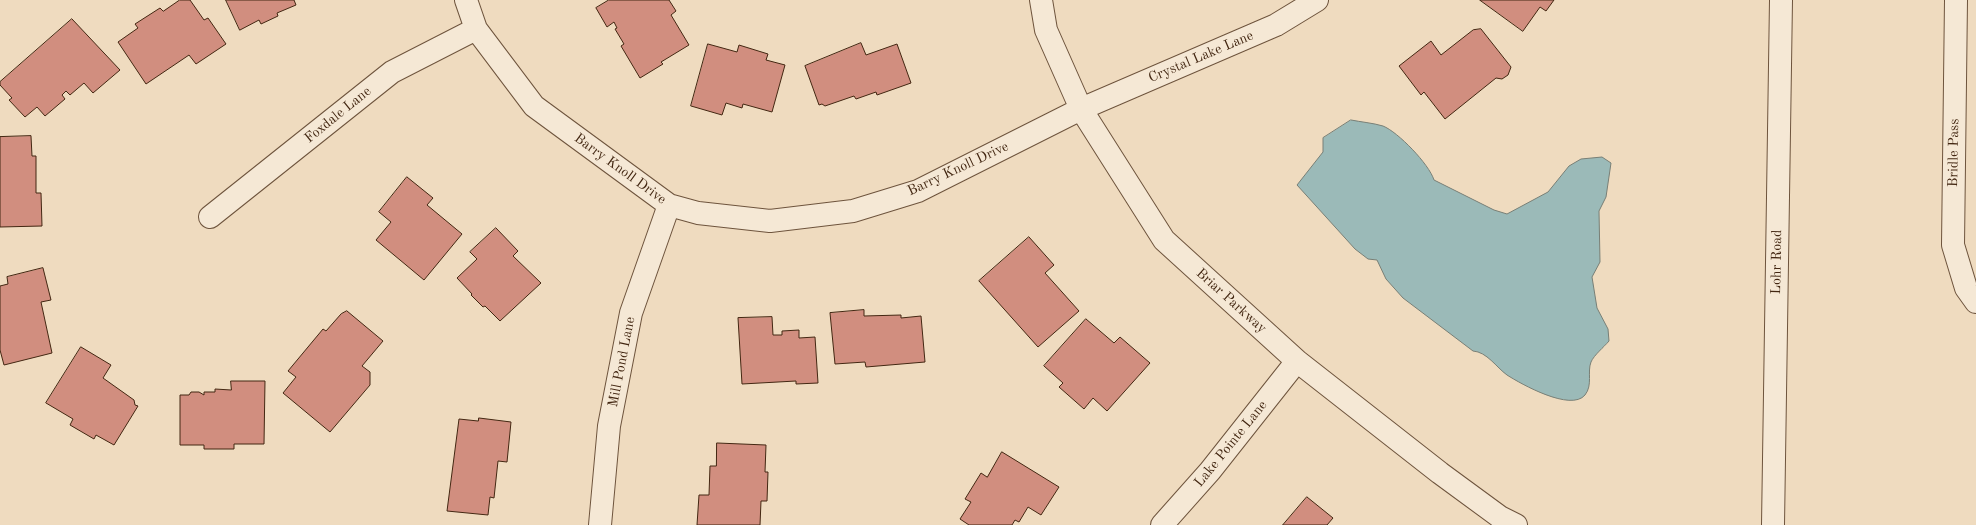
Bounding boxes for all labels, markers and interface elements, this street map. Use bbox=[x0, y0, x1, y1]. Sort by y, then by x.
street label: Crystal Lake Lane bbox=[1146, 27, 1256, 87]
street label: Foxdale Lane bbox=[301, 83, 375, 147]
street label: Bridle Pass bbox=[1945, 119, 1963, 187]
street label: Barry Knoll Drive bbox=[571, 130, 669, 208]
street label: Barry Knoll Drive bbox=[905, 138, 1011, 200]
street label: Lohr Road bbox=[1768, 229, 1786, 295]
street label: Briar Parkway bbox=[1192, 265, 1270, 337]
street label: Mill Pond Lane bbox=[605, 315, 639, 409]
street label: Lake Pointe Lane bbox=[1191, 397, 1271, 491]

